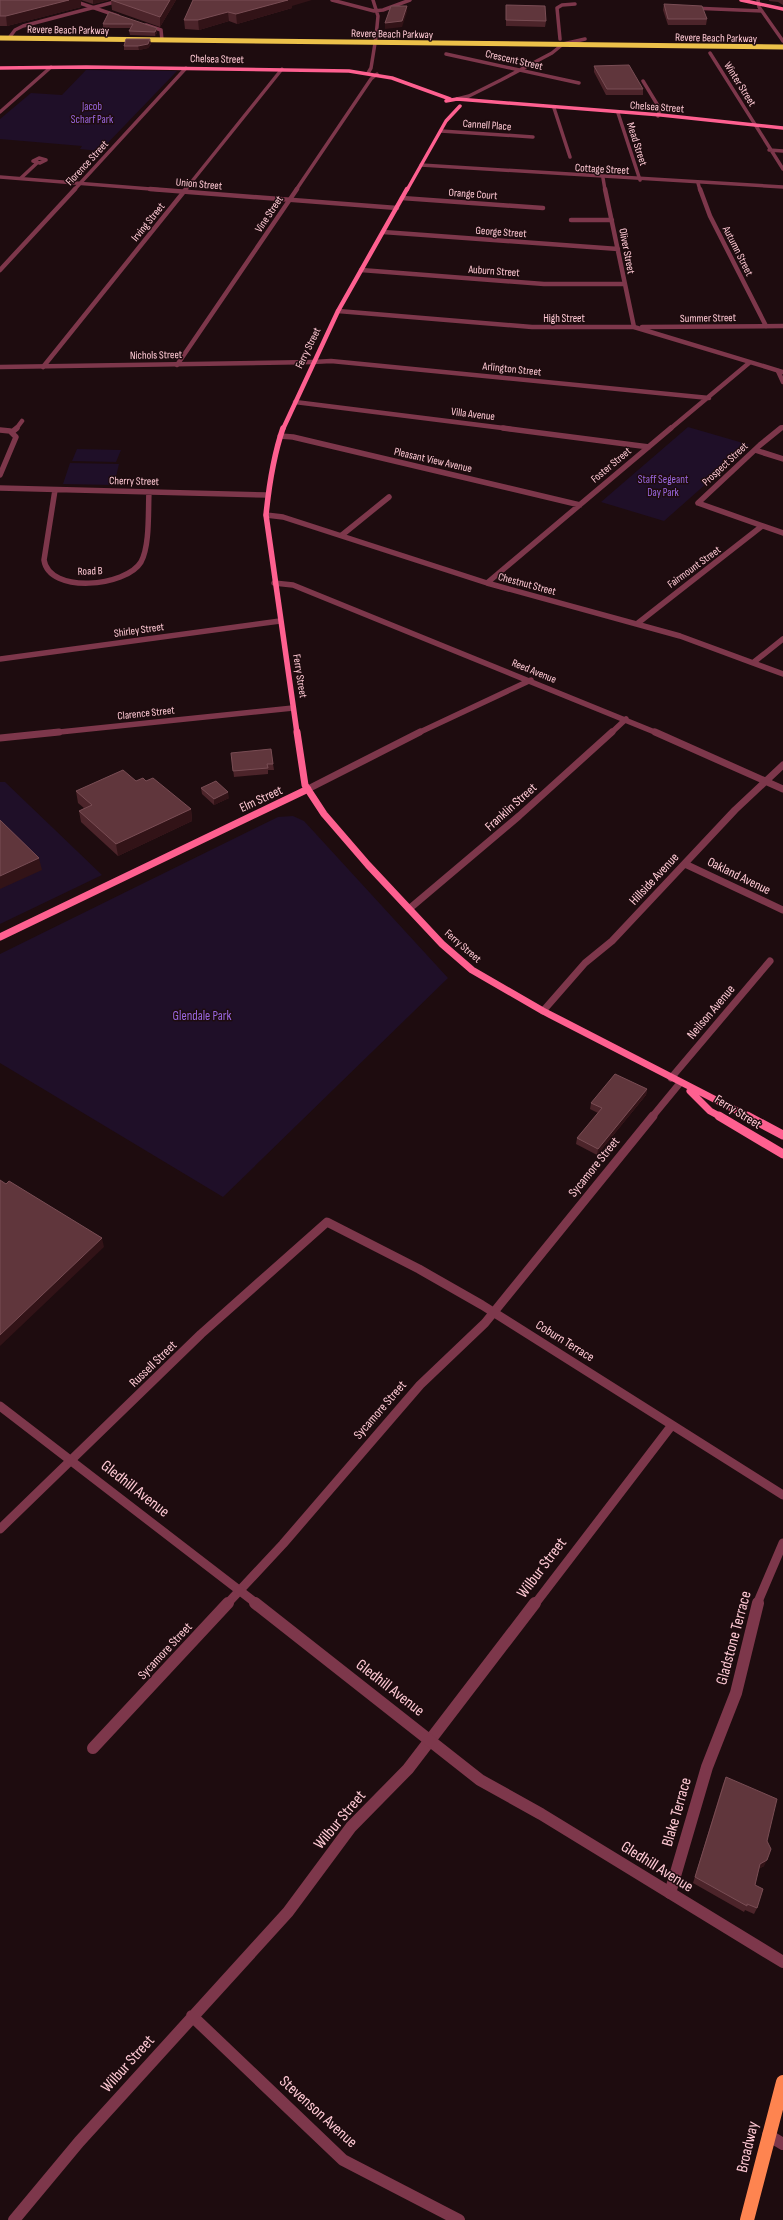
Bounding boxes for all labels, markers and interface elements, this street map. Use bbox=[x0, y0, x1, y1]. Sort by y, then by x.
street label: Revere Beach Parkway bbox=[27, 23, 110, 37]
street label: Revere Beach Parkway bbox=[351, 27, 434, 41]
street label: Revere Beach Parkway bbox=[675, 31, 758, 45]
street label: Crescent Street bbox=[484, 47, 545, 73]
street label: Chelsea Street bbox=[190, 52, 245, 66]
street label: Winter Street bbox=[721, 59, 759, 109]
street label: Chelsea Street bbox=[630, 99, 685, 115]
park label: Jacob Scharf Park bbox=[71, 100, 114, 126]
street label: Cannell Place bbox=[462, 117, 512, 133]
street label: Mead Street bbox=[624, 121, 650, 168]
street label: Florence Street bbox=[63, 137, 112, 188]
street label: Cottage Street bbox=[574, 161, 630, 177]
street label: Union Street bbox=[175, 176, 223, 193]
street label: Orange Court bbox=[448, 186, 498, 202]
street label: Vine Street bbox=[252, 193, 286, 235]
street label: Irving Street bbox=[129, 200, 168, 244]
street label: Autumn Street bbox=[719, 223, 756, 279]
street label: George Street bbox=[475, 224, 528, 240]
street label: Oliver Street bbox=[616, 227, 638, 276]
street label: Auburn Street bbox=[467, 263, 521, 279]
street label: Summer Street bbox=[680, 311, 737, 325]
street label: High Street bbox=[543, 312, 585, 325]
street label: Ferry Street bbox=[293, 325, 324, 371]
street label: Nichols Street bbox=[130, 348, 183, 362]
street label: Arlington Street bbox=[481, 359, 543, 379]
street label: Villa Avenue bbox=[450, 405, 496, 423]
street label: Prospect Street bbox=[699, 439, 751, 488]
street label: Foster Street bbox=[588, 444, 634, 486]
street label: Pleasant View Avenue bbox=[393, 445, 473, 475]
park label: Staff Segeant Day Park bbox=[638, 473, 689, 499]
street label: Cherry Street bbox=[109, 474, 160, 488]
street label: Fairmount Street bbox=[665, 543, 724, 591]
street label: Road B bbox=[77, 564, 103, 578]
street label: Chestnut Street bbox=[497, 570, 558, 598]
street label: Shirley Street bbox=[113, 620, 165, 640]
street label: Ferry Street bbox=[290, 653, 310, 699]
street label: Reed Avenue bbox=[510, 656, 558, 686]
street label: Clarence Street bbox=[117, 703, 176, 722]
street label: Franklin Street bbox=[482, 780, 540, 834]
street label: Elm Street bbox=[237, 782, 285, 816]
street label: Hillside Avenue bbox=[626, 850, 682, 908]
street label: Oakland Avenue bbox=[705, 854, 773, 898]
street label: Ferry Street bbox=[442, 927, 484, 966]
street label: Neilson Avenue bbox=[684, 982, 738, 1042]
park label: Glendale Park bbox=[173, 1008, 231, 1024]
street label: Ferry Street bbox=[712, 1091, 764, 1133]
street label: Sycamore Street bbox=[565, 1134, 623, 1200]
street label: Coburn Terrace bbox=[533, 1317, 597, 1365]
street label: Russell Street bbox=[126, 1337, 180, 1391]
street label: Sycamore Street bbox=[350, 1377, 410, 1443]
street label: Gledhill Avenue bbox=[97, 1456, 173, 1522]
street label: Wilbur Street bbox=[513, 1534, 571, 1602]
street label: Gladstone Terrace bbox=[712, 1589, 756, 1687]
street label: Sycamore Street bbox=[134, 1619, 196, 1683]
street label: Gledhill Avenue bbox=[352, 1655, 428, 1721]
street label: Blake Terrace bbox=[658, 1775, 696, 1849]
street label: Wilbur Street bbox=[310, 1787, 370, 1853]
street label: Gledhill Avenue bbox=[617, 1837, 697, 1897]
street label: Wilbur Street bbox=[97, 2031, 159, 2097]
street label: Stevenson Avenue bbox=[275, 2072, 361, 2152]
street label: Broadway bbox=[733, 2120, 763, 2174]

